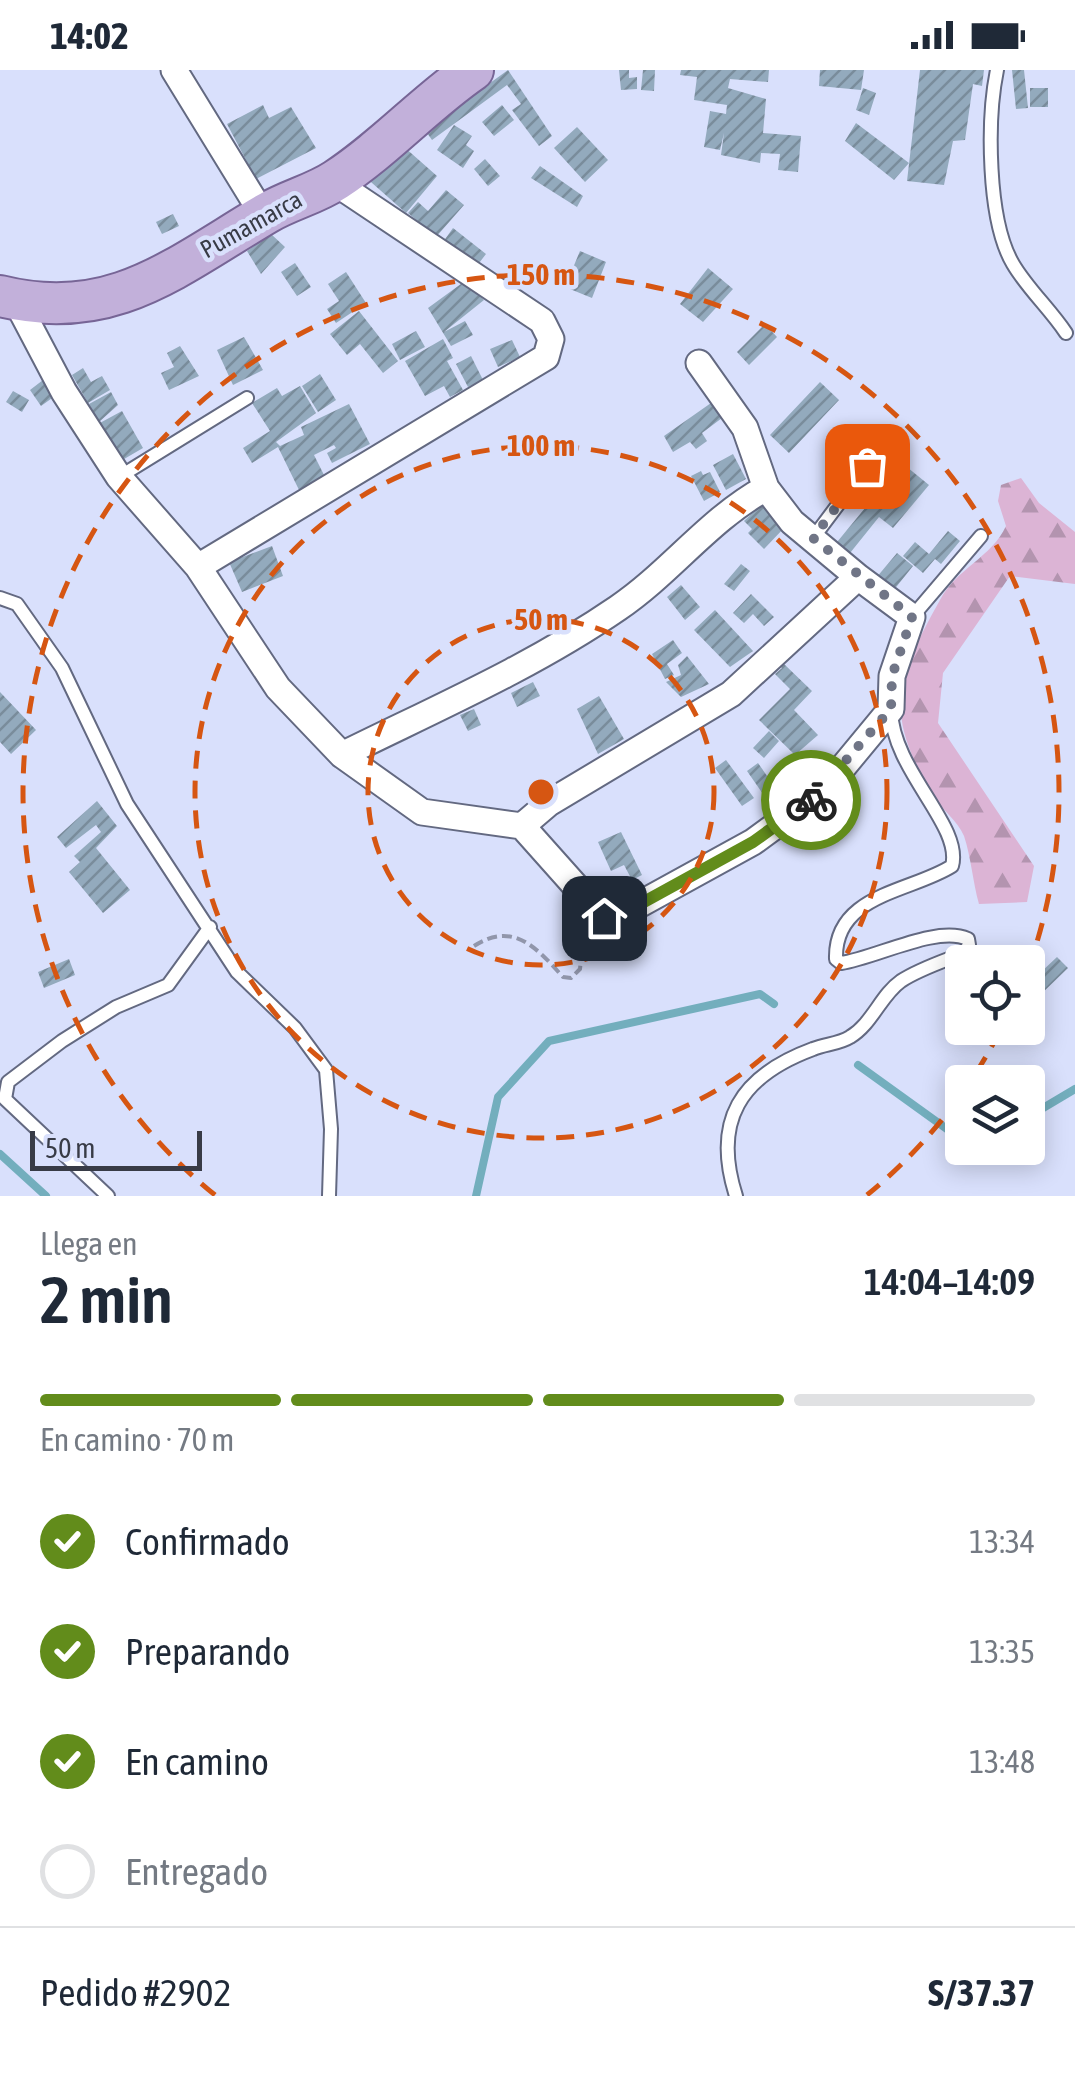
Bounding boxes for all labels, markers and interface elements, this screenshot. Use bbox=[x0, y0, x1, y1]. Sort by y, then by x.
text: 14:02 bbox=[50, 14, 129, 57]
street label: Pumamarca bbox=[195, 185, 307, 263]
text: 150 m bbox=[507, 257, 575, 291]
pin bbox=[825, 424, 910, 509]
text: 100 m bbox=[507, 428, 575, 462]
icon: bag bbox=[840, 439, 895, 494]
text: 50 m bbox=[514, 602, 568, 636]
courier bbox=[761, 750, 861, 850]
icon: bike bbox=[784, 773, 839, 828]
centre of rings bbox=[523, 774, 559, 810]
pin bbox=[562, 876, 647, 961]
icon: home bbox=[577, 891, 632, 946]
map controls bbox=[945, 945, 1045, 1165]
button: locate bbox=[945, 945, 1045, 1045]
button: layers bbox=[945, 1065, 1045, 1165]
scale bar bbox=[30, 1126, 202, 1170]
text: 50 m bbox=[45, 1132, 95, 1164]
text: Llega en bbox=[40, 1225, 138, 1262]
text: 14:04–14:09 bbox=[864, 1260, 1035, 1303]
text: 2 min bbox=[40, 1262, 173, 1337]
text: En camino · 70 m bbox=[40, 1421, 234, 1458]
icon: check bbox=[40, 1514, 95, 1569]
text: Confirmado bbox=[125, 1520, 290, 1563]
text: 13:34 bbox=[969, 1523, 1035, 1560]
icon: check bbox=[40, 1624, 95, 1679]
text: Preparando bbox=[125, 1630, 290, 1673]
text: 13:35 bbox=[969, 1633, 1035, 1670]
icon: check bbox=[40, 1734, 95, 1789]
text: En camino bbox=[125, 1740, 269, 1783]
text: 13:48 bbox=[969, 1743, 1035, 1780]
text: Entregado bbox=[125, 1850, 268, 1893]
text: Pedido #2902 bbox=[40, 1971, 231, 2014]
text: S/37.37 bbox=[928, 1971, 1035, 2014]

